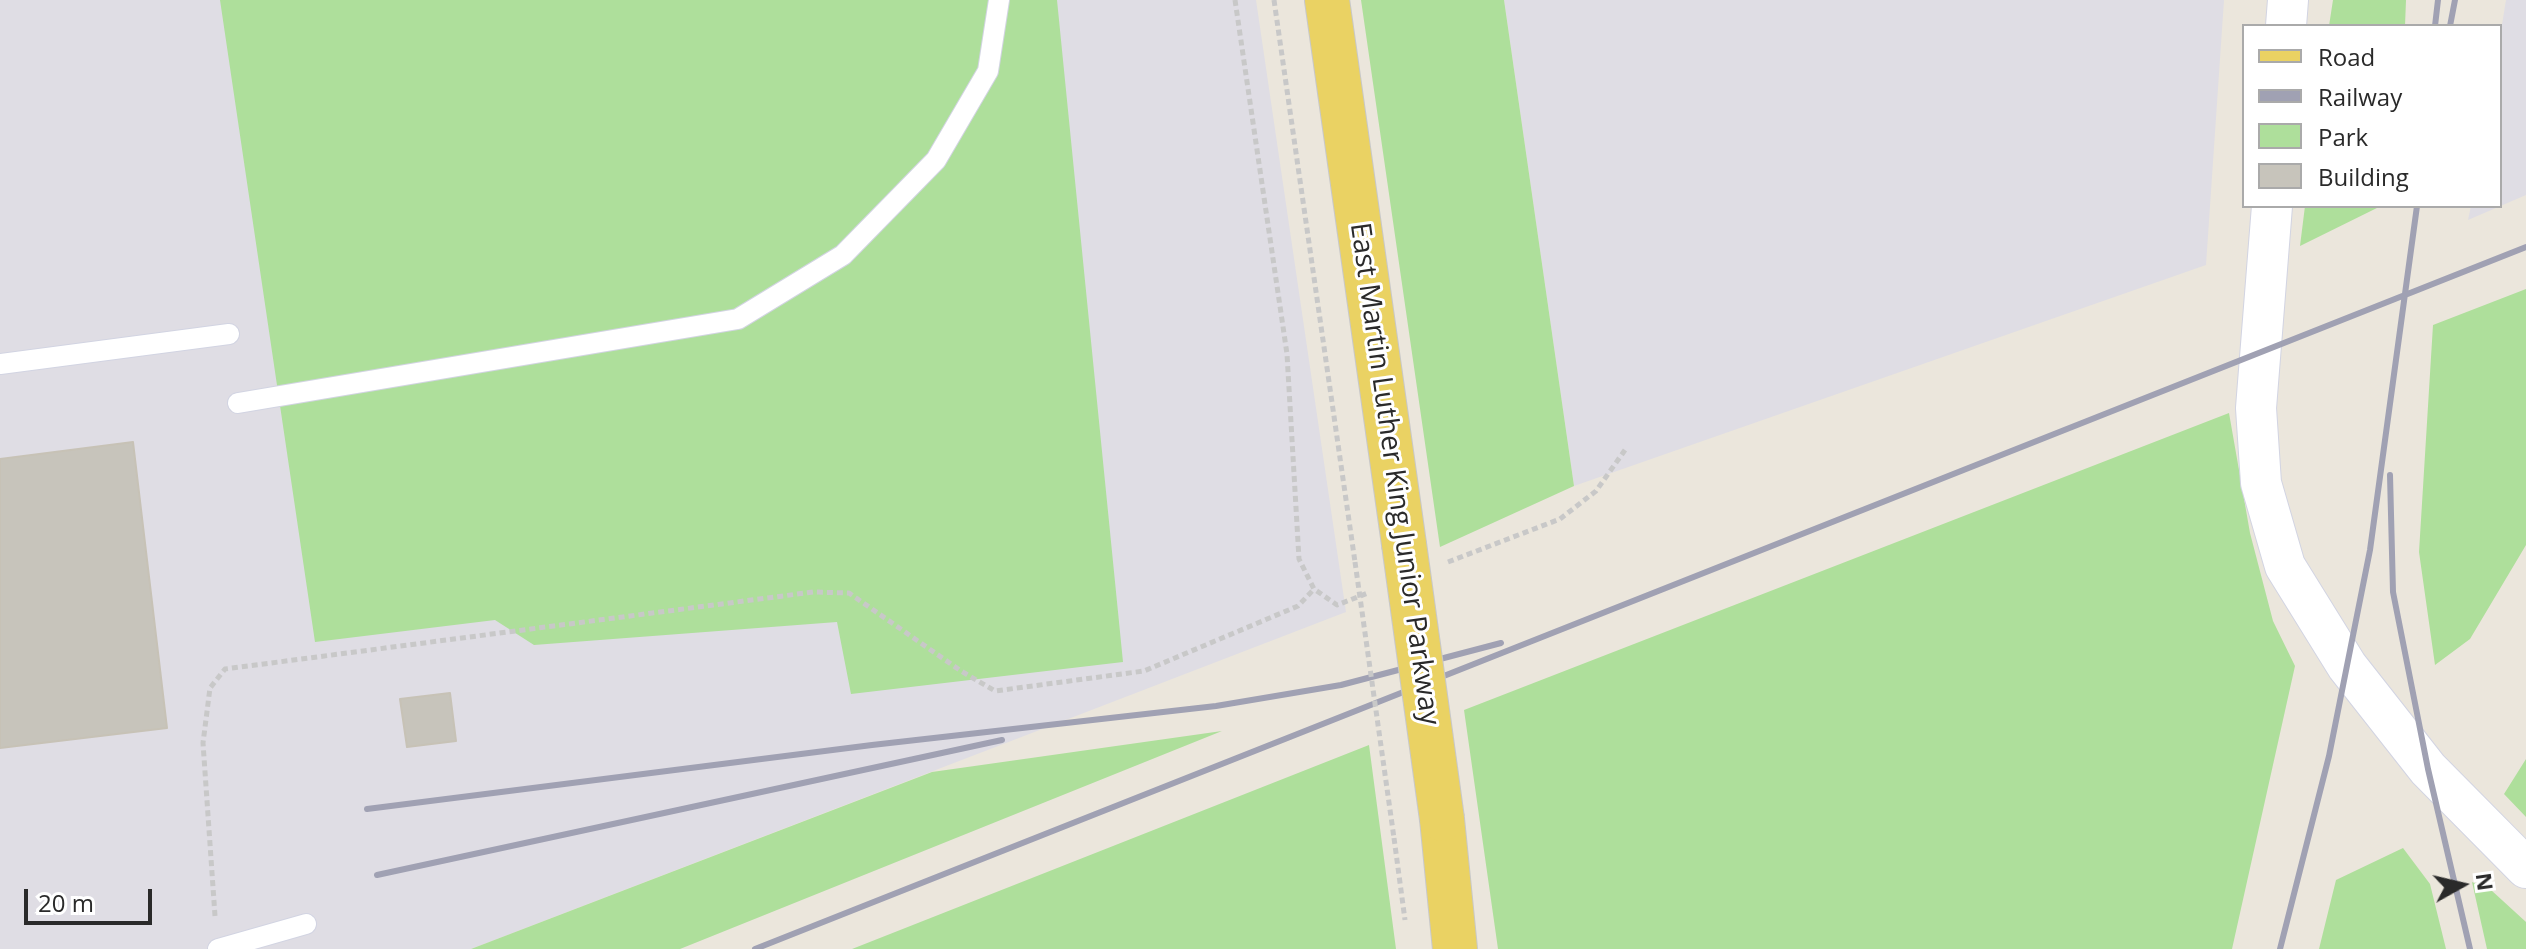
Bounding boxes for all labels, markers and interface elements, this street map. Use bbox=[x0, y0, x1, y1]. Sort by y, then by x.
legend bbox=[2242, 24, 2502, 208]
text: Road bbox=[2318, 40, 2375, 73]
text: Railway bbox=[2318, 80, 2402, 113]
text: Park bbox=[2318, 120, 2368, 153]
text: Building bbox=[2318, 160, 2409, 193]
street label: East Martin Luther King Junior Parkway bbox=[1342, 221, 1446, 727]
north arrow bbox=[2422, 845, 2502, 925]
text: N bbox=[2470, 871, 2502, 893]
scale bar bbox=[28, 873, 156, 923]
text: 20 m bbox=[38, 886, 94, 919]

